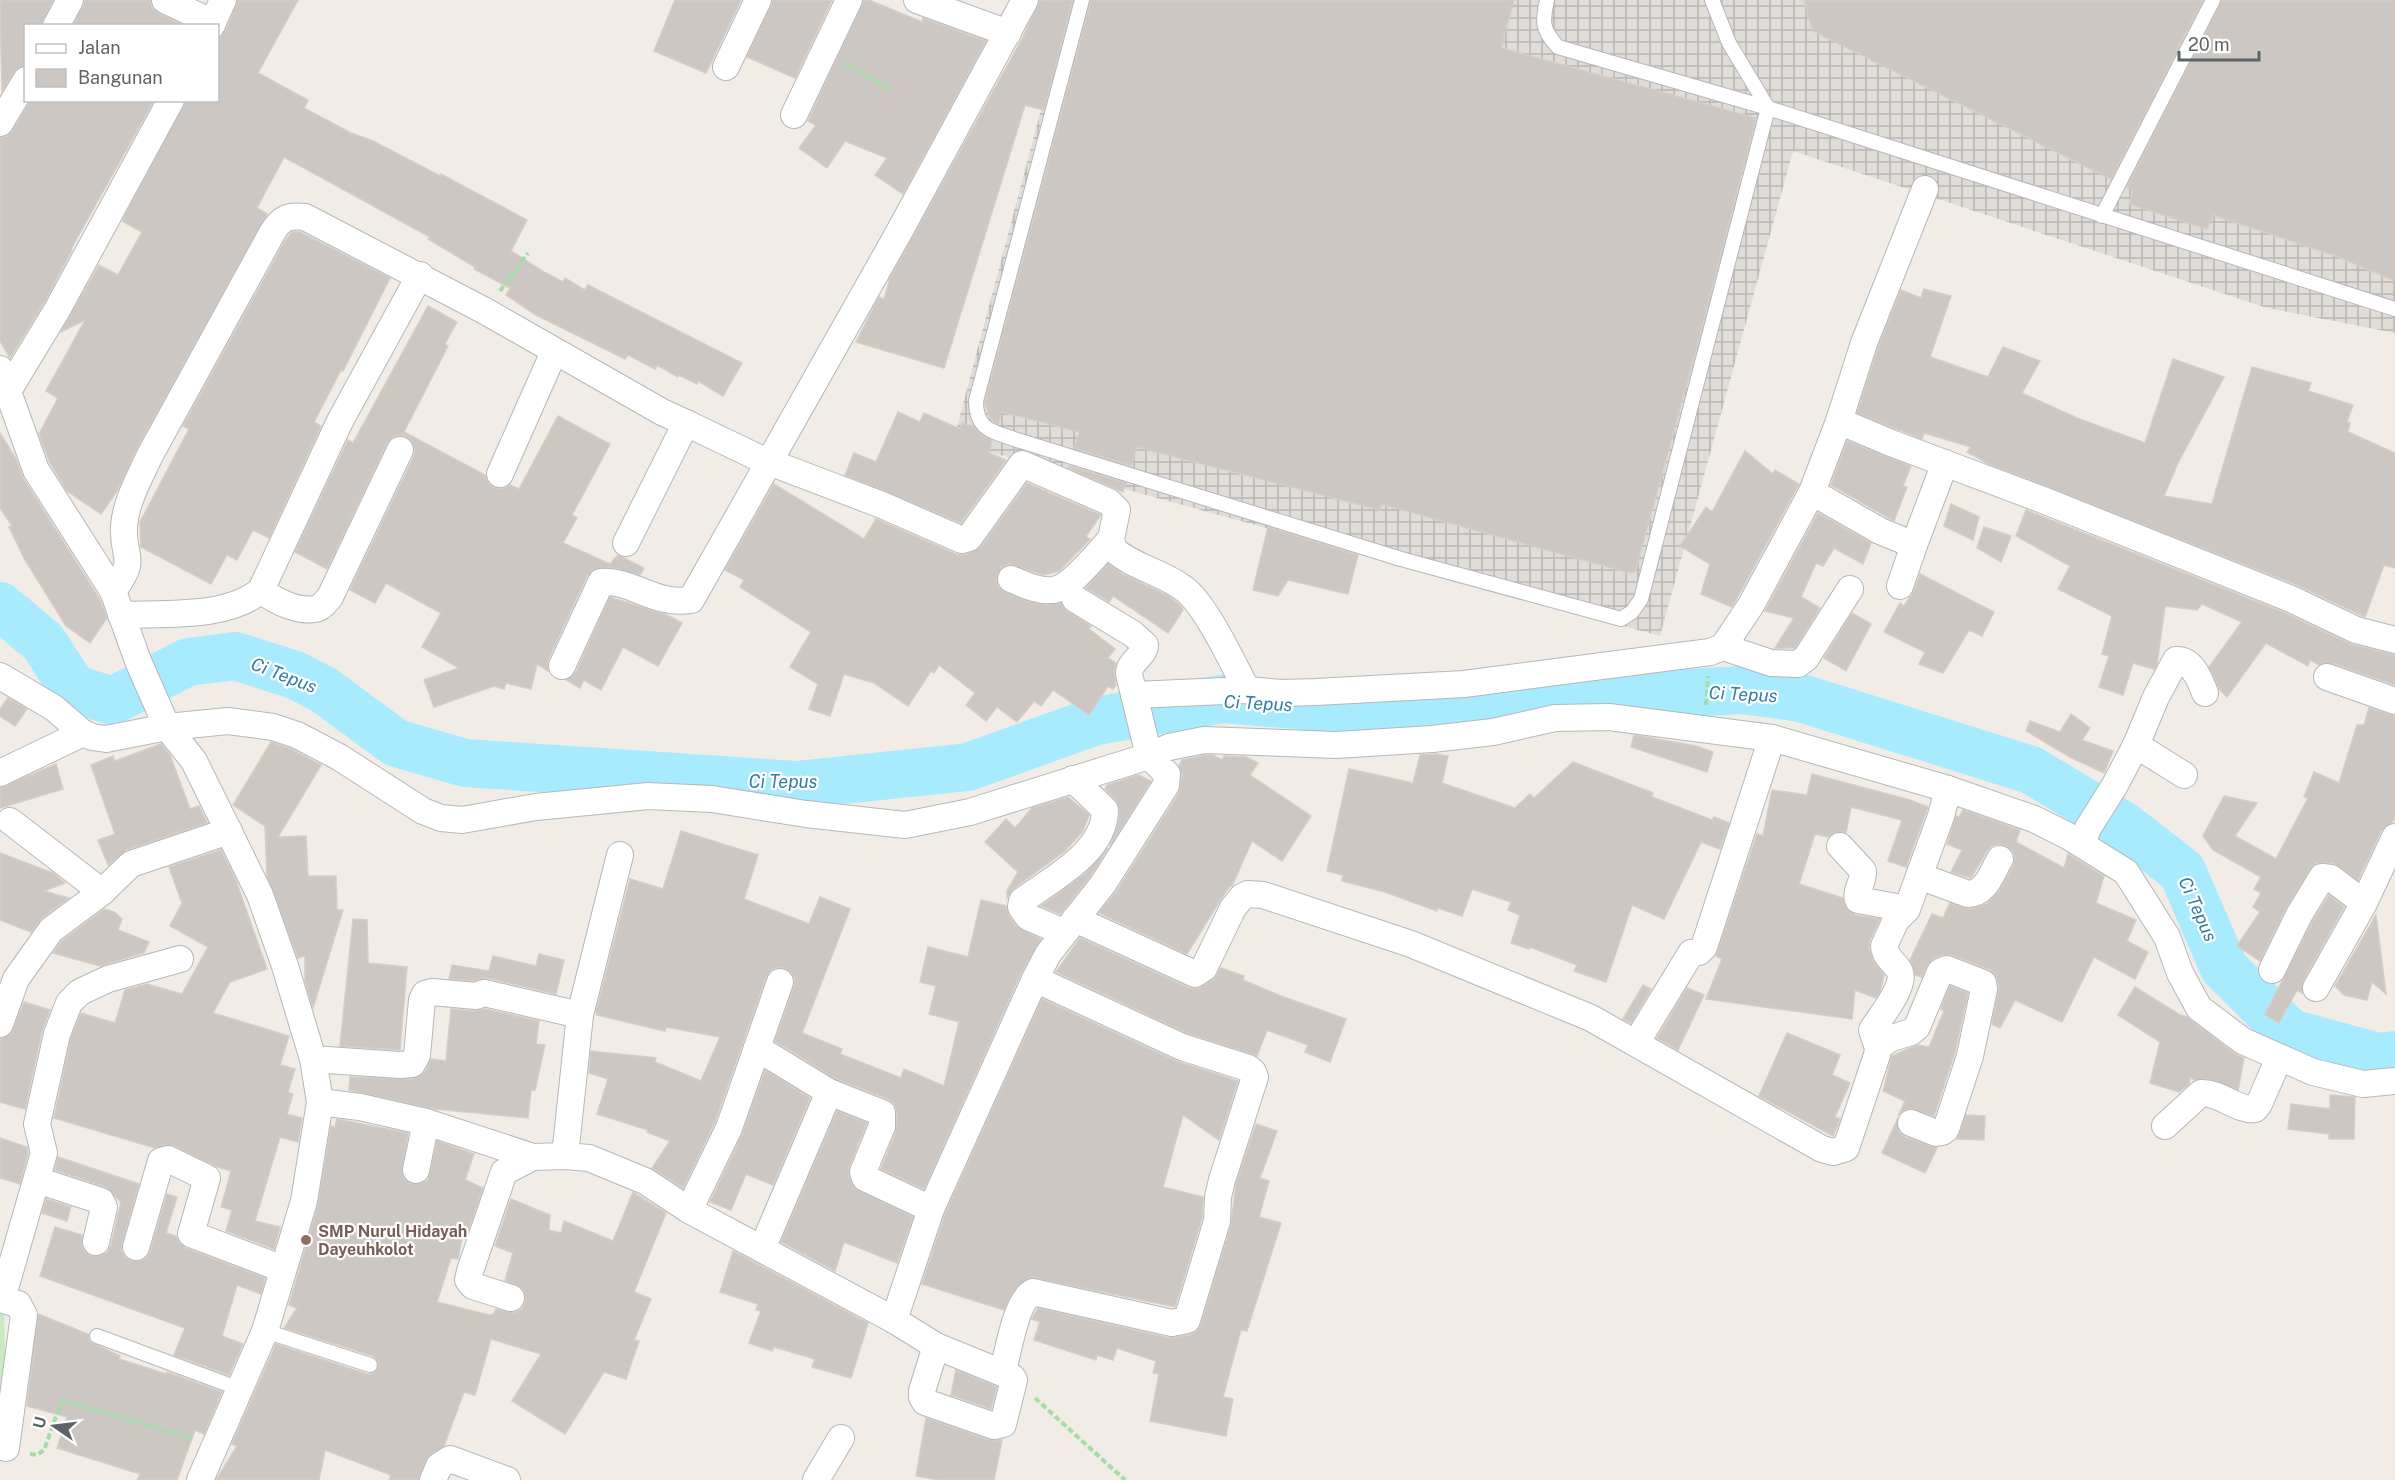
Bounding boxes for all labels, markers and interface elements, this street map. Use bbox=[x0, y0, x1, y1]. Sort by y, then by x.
legend bbox=[24, 24, 219, 102]
scale bar bbox=[2179, 24, 2258, 62]
text: 20 m bbox=[2188, 34, 2230, 55]
text: Jalan bbox=[78, 37, 121, 58]
text: Bangunan bbox=[78, 67, 163, 88]
water label: Ci Tepus bbox=[248, 653, 320, 697]
water label: Ci Tepus bbox=[1708, 682, 1778, 706]
water label: Ci Tepus bbox=[1223, 691, 1293, 715]
water label: Ci Tepus bbox=[749, 771, 818, 792]
water label: Ci Tepus bbox=[2174, 873, 2222, 945]
place label: SMP Nurul Hidayah Dayeuhkolot bbox=[318, 1222, 467, 1259]
marker: SMP Nurul Hidayah Dayeuhkolot bbox=[299, 1233, 313, 1247]
north arrow bbox=[24, 1396, 84, 1456]
text: U bbox=[29, 1415, 51, 1430]

